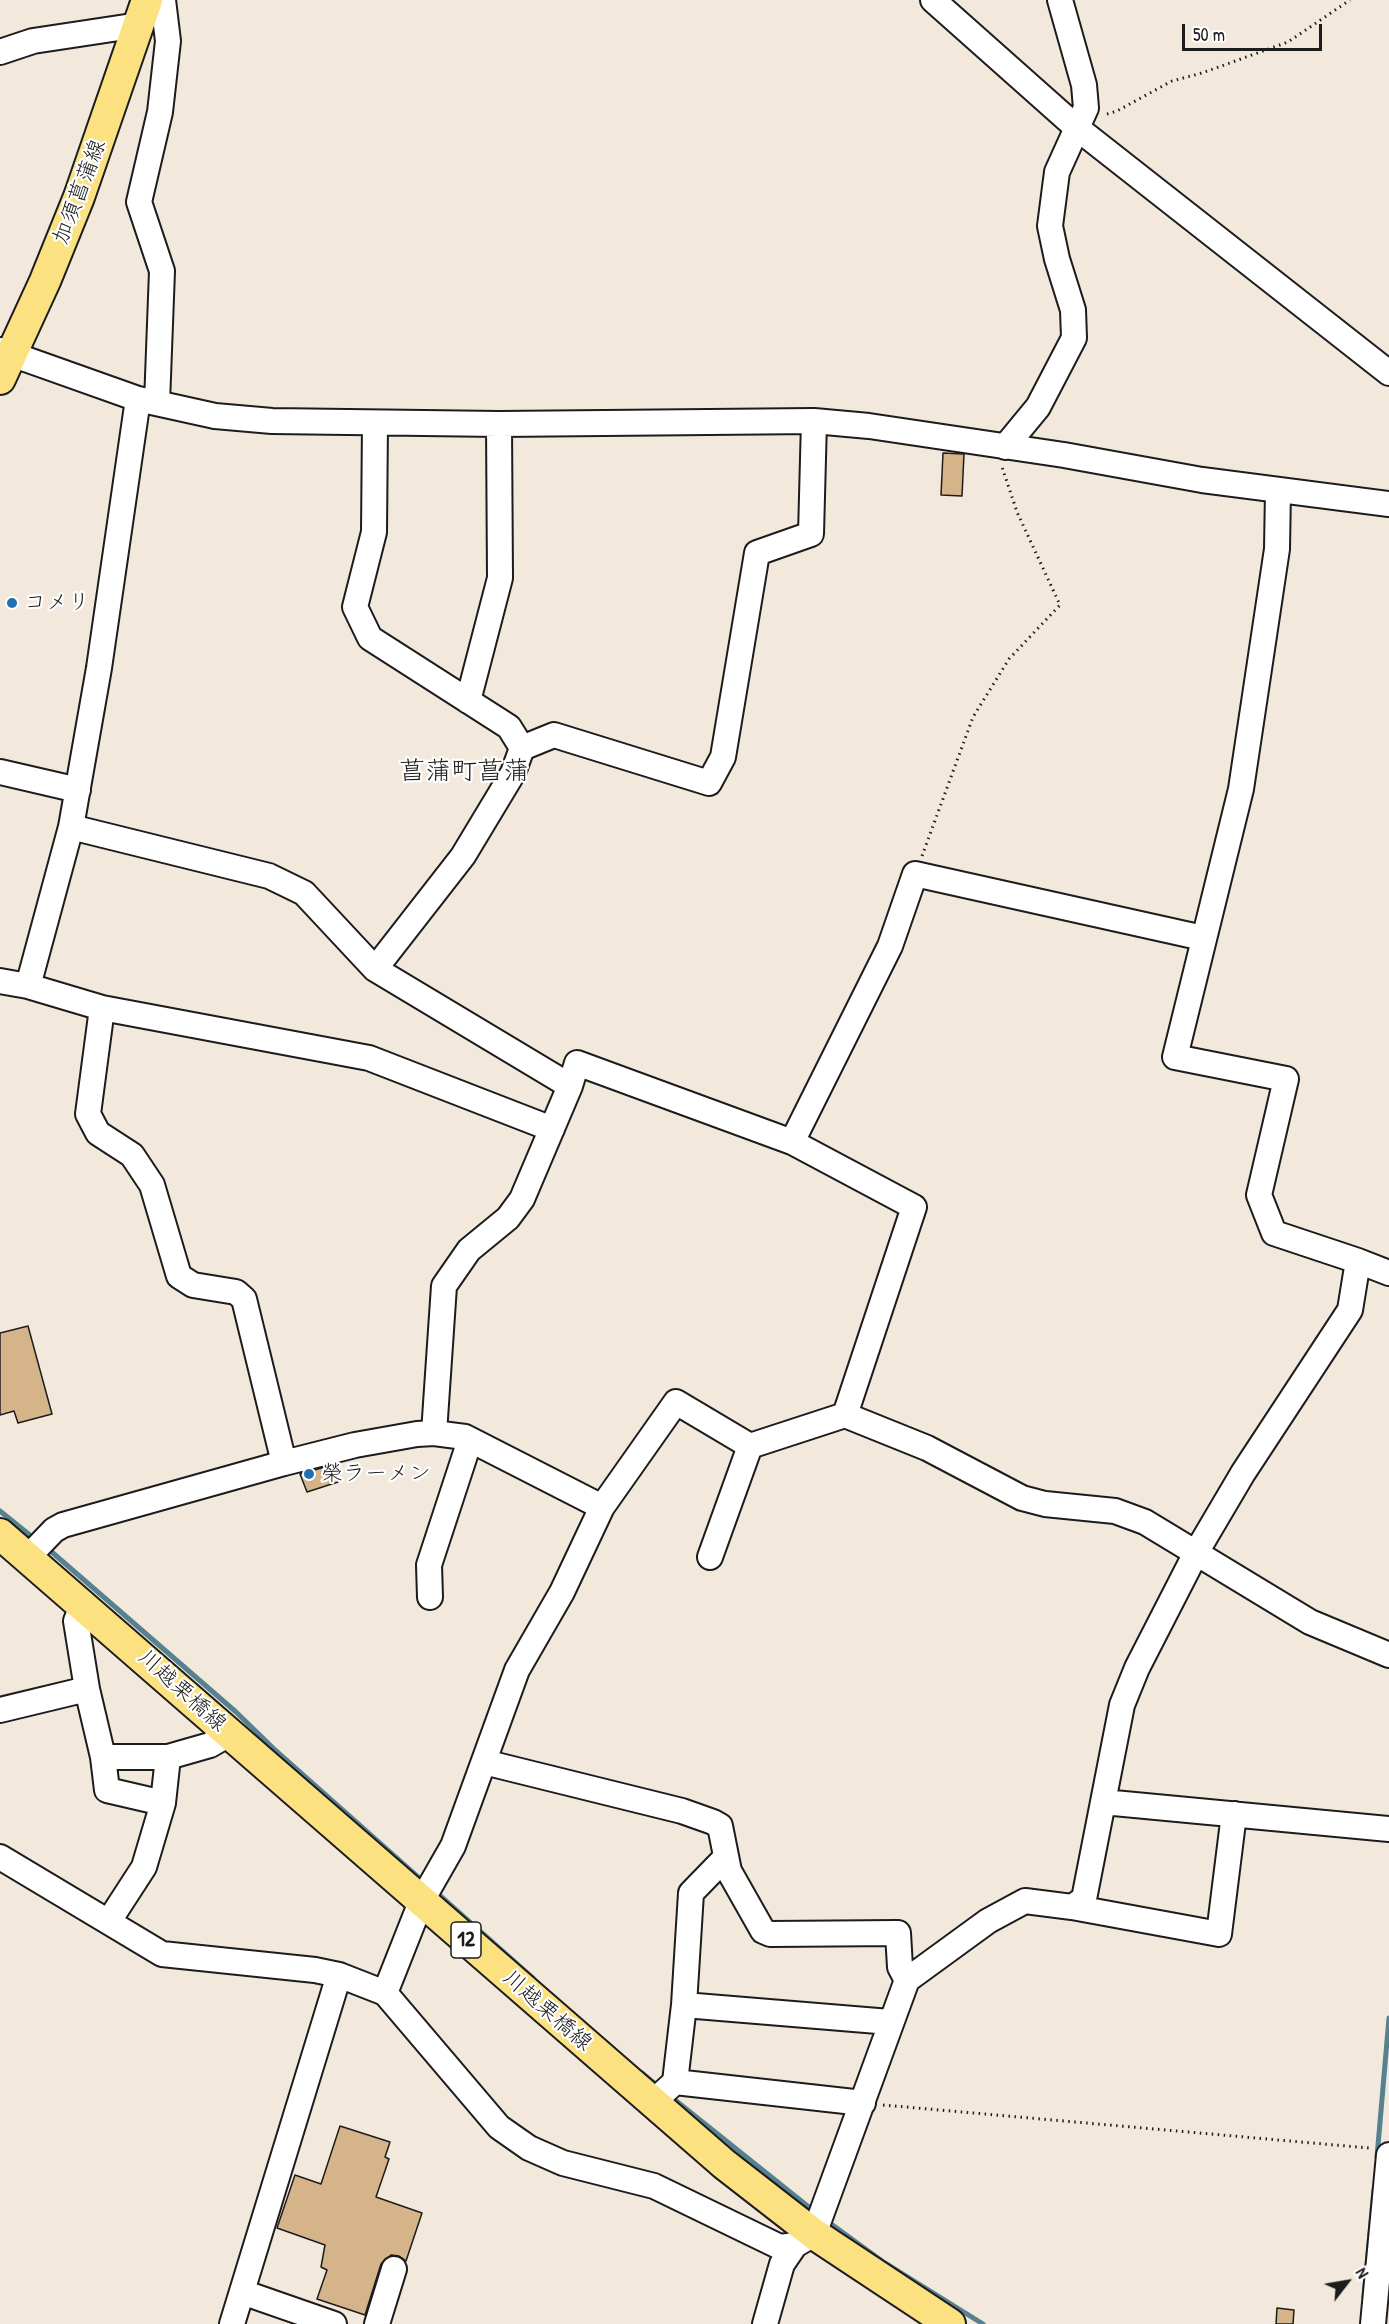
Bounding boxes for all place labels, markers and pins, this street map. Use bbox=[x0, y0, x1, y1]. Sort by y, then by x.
place label: コメリ bbox=[24, 590, 90, 616]
marker: コメリ bbox=[5, 596, 19, 610]
place label: 榮ラーメン bbox=[321, 1461, 431, 1487]
marker: 榮ラーメン bbox=[302, 1467, 316, 1481]

